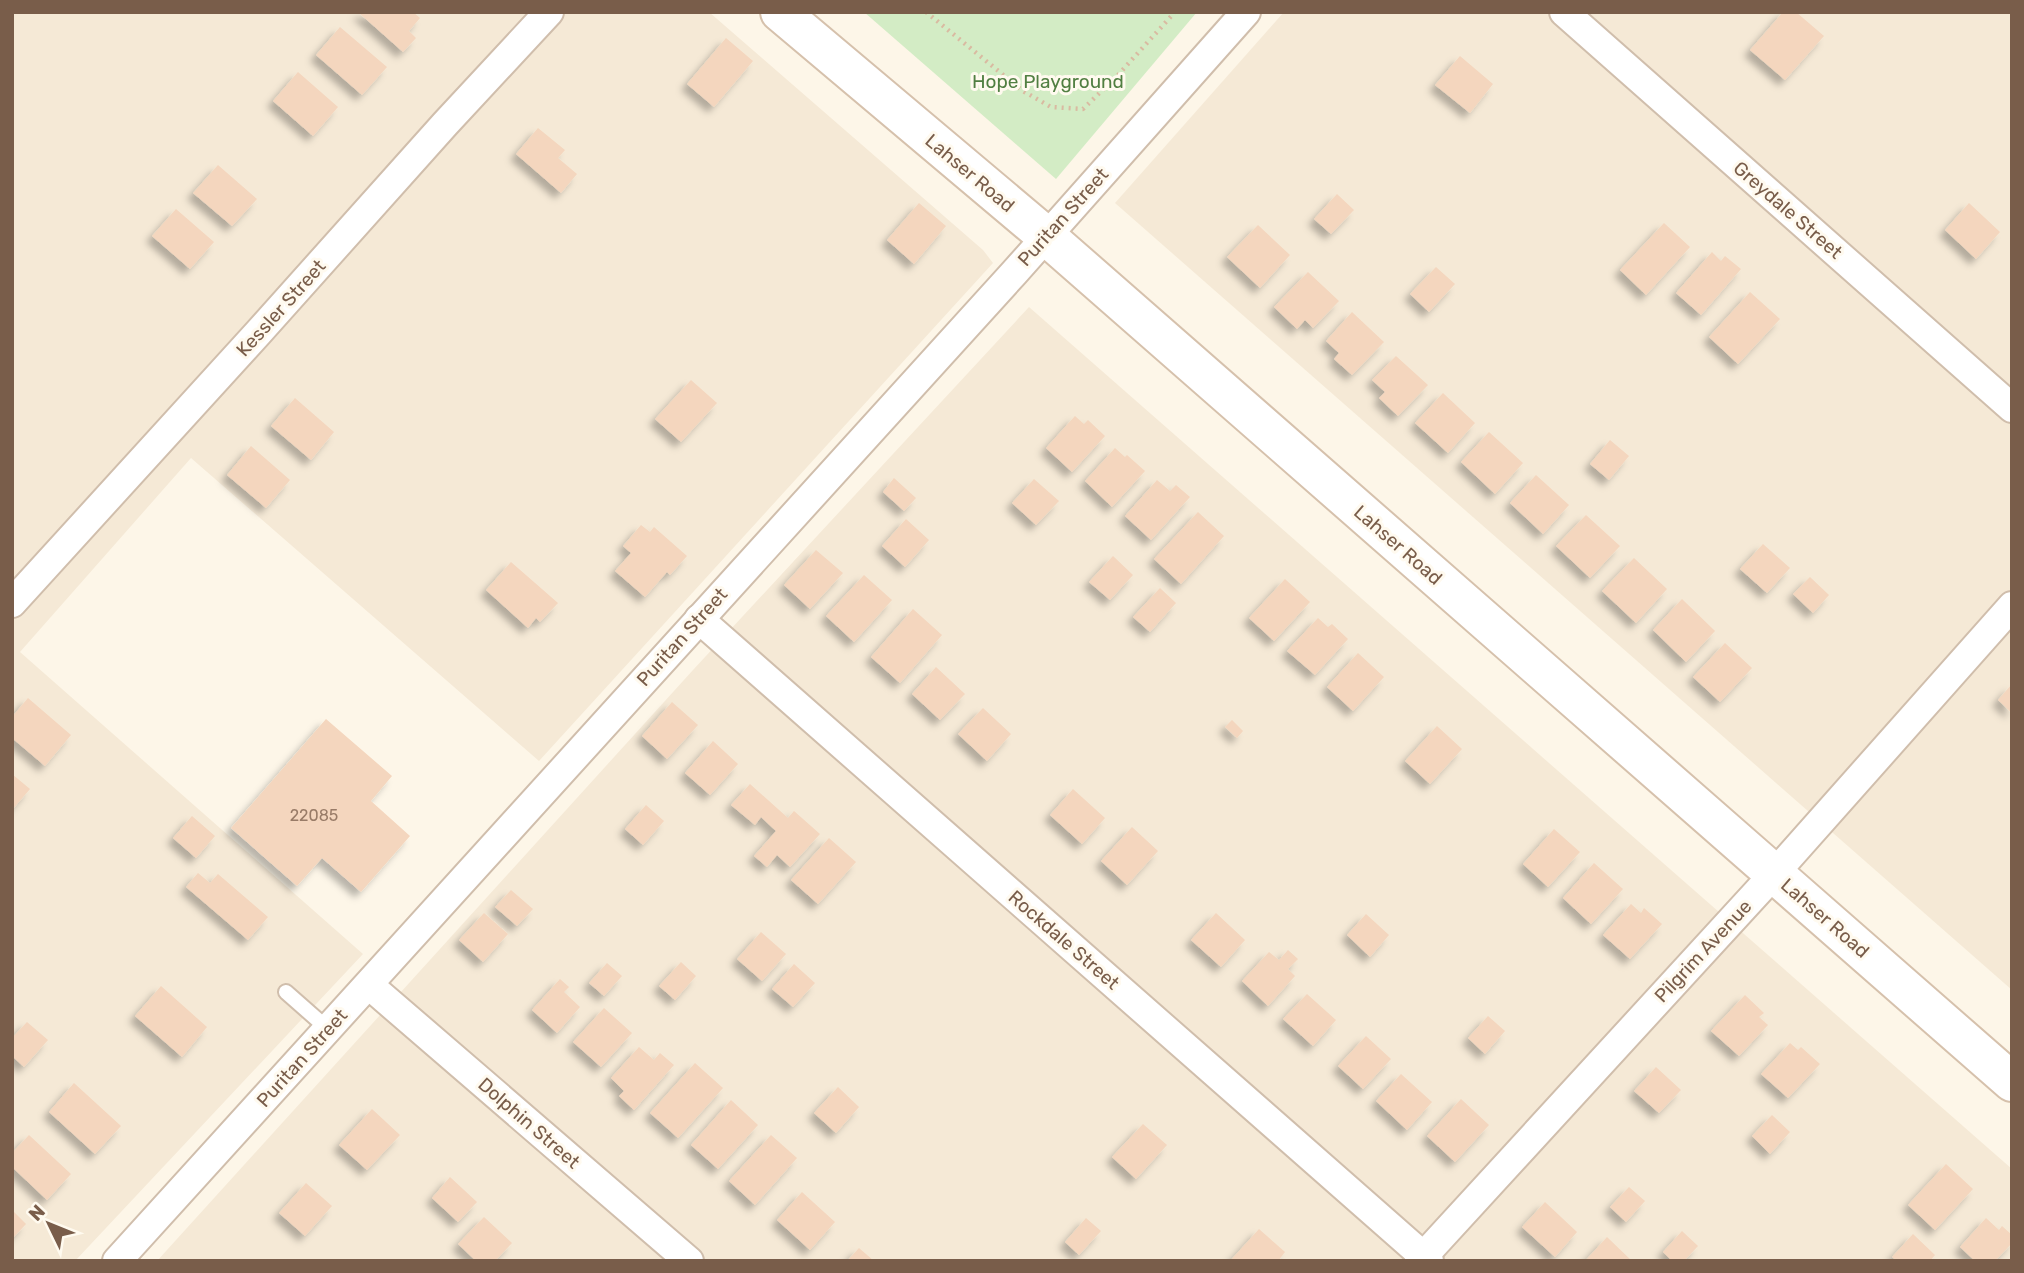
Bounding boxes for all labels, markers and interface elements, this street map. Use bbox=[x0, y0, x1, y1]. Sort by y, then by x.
park label: Hope Playground bbox=[972, 70, 1124, 93]
street label: Lahser Road bbox=[921, 129, 1019, 217]
street label: Greydale Street bbox=[1729, 156, 1848, 264]
street label: Puritan Street bbox=[1013, 163, 1114, 271]
street label: Kessler Street bbox=[231, 254, 331, 361]
street label: Lahser Road bbox=[1349, 500, 1447, 590]
street label: Puritan Street bbox=[632, 583, 733, 691]
house number: 22085 bbox=[290, 806, 338, 825]
street label: Lahser Road bbox=[1776, 873, 1874, 963]
street label: Rockdale Street bbox=[1004, 885, 1125, 995]
street label: Pilgrim Avenue bbox=[1650, 895, 1756, 1007]
street label: Puritan Street bbox=[252, 1004, 353, 1112]
street label: Dolphin Street bbox=[473, 1073, 585, 1174]
north arrow bbox=[14, 1189, 84, 1259]
text: N bbox=[24, 1200, 50, 1226]

